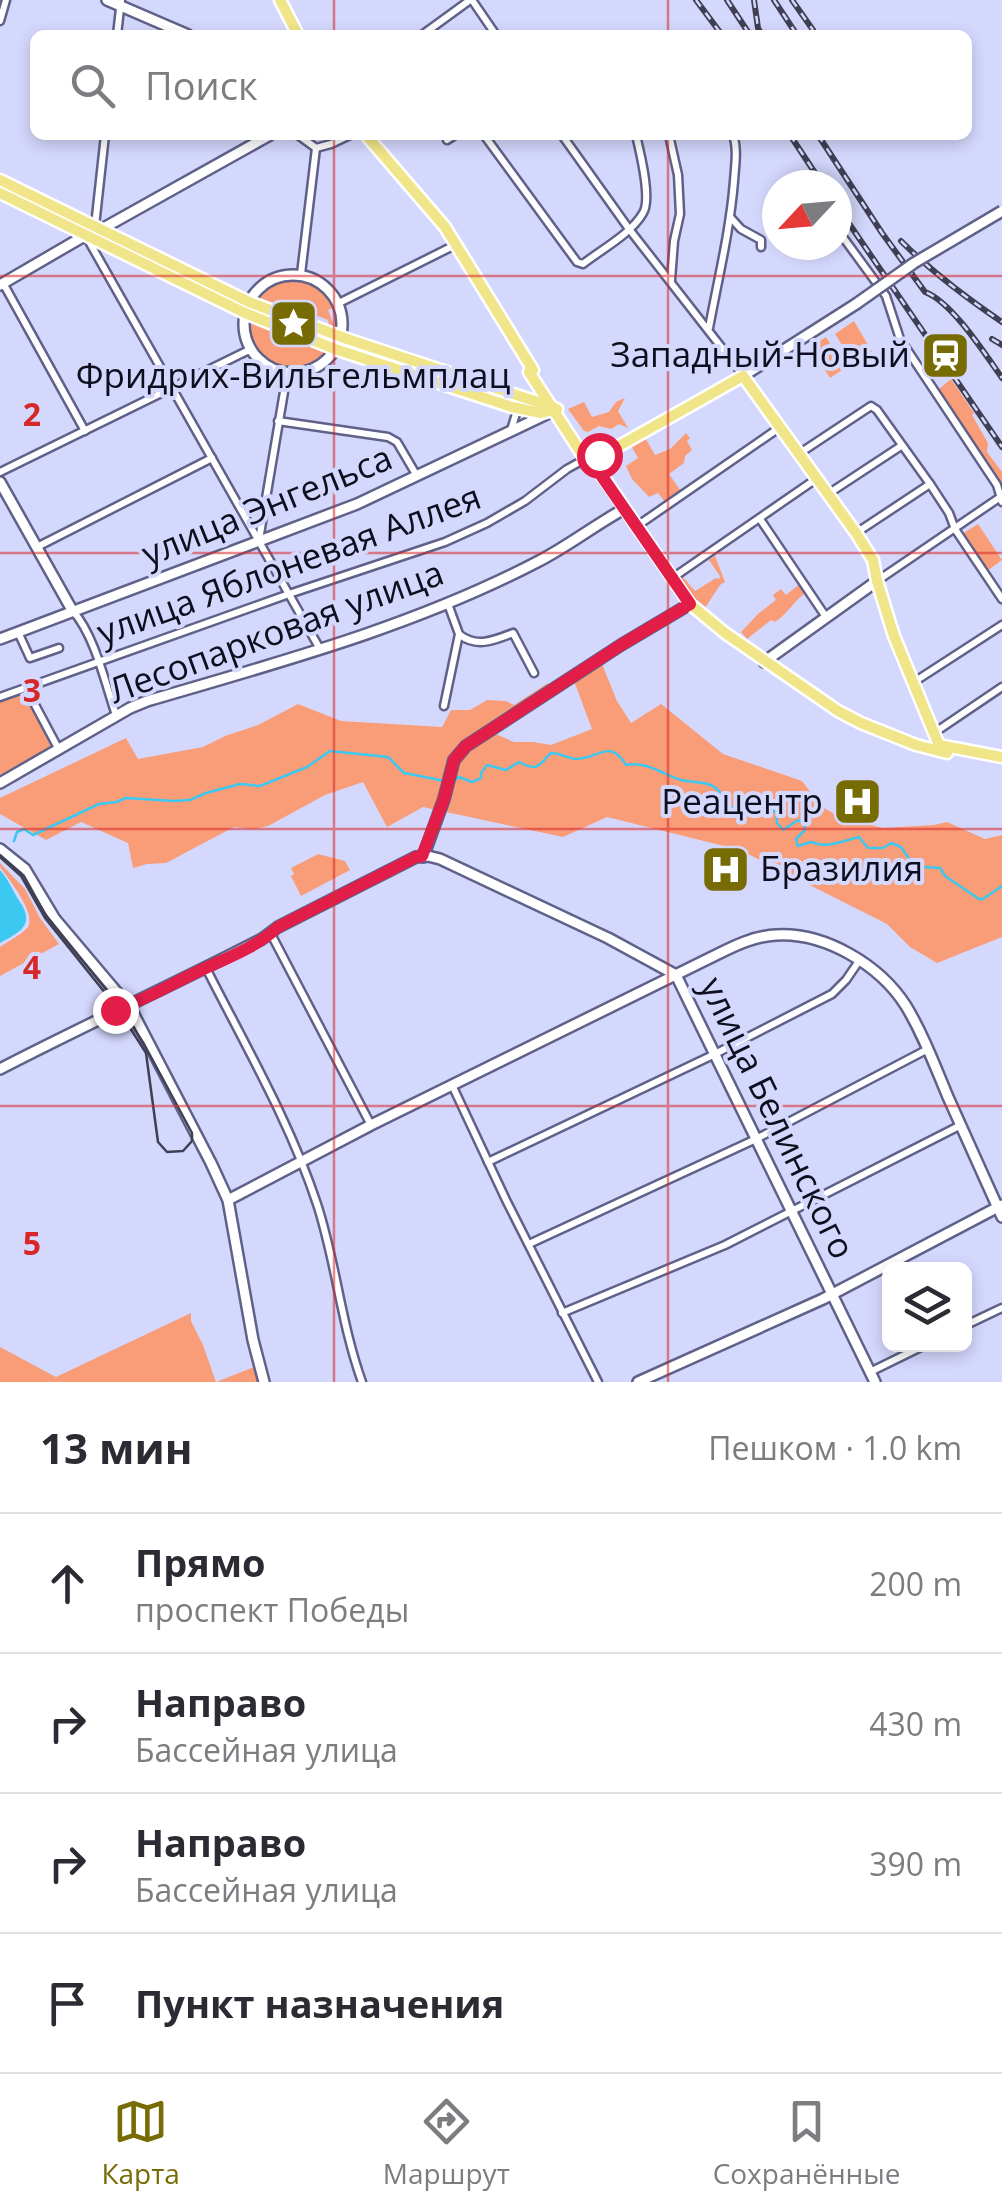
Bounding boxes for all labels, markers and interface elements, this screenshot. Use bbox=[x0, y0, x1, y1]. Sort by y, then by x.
search box bbox=[30, 30, 972, 140]
icon: search bbox=[65, 58, 120, 113]
text: Поиск bbox=[145, 59, 258, 111]
north arrow bbox=[762, 170, 852, 260]
place icon: Фридрих-Вильгельмплац bbox=[267, 298, 319, 350]
station icon: Западный-Новый bbox=[919, 329, 971, 381]
place label: Западный-Новый bbox=[610, 330, 910, 377]
place label: Фридрих-Вильгельмплац bbox=[76, 351, 510, 398]
text: 2 bbox=[23, 392, 41, 435]
street label: улица Энгельса bbox=[134, 433, 399, 576]
route start bbox=[577, 433, 623, 479]
street label: улица Яблоневая Аллея bbox=[90, 472, 487, 655]
street label: Лесопарковая улица bbox=[102, 548, 449, 713]
text: 3 bbox=[23, 668, 41, 711]
hospital icon: Реацентр bbox=[832, 776, 884, 828]
place label: Реацентр bbox=[661, 777, 823, 824]
hospital icon: Бразилия bbox=[699, 843, 751, 895]
place label: Бразилия bbox=[760, 844, 923, 891]
text: 4 bbox=[23, 945, 41, 988]
street label: улица Белинского bbox=[690, 969, 867, 1266]
route end bbox=[93, 988, 139, 1034]
text: 5 bbox=[23, 1221, 41, 1264]
map controls bbox=[882, 1262, 972, 1352]
button: layers bbox=[882, 1262, 972, 1352]
text: 13 мин bbox=[40, 1419, 192, 1476]
text: Пешком · 1.0 km bbox=[708, 1426, 962, 1469]
text: Прямо bbox=[135, 1536, 266, 1588]
icon: ahead bbox=[40, 1556, 95, 1611]
text: 200 m bbox=[869, 1562, 962, 1605]
text: проспект Победы bbox=[135, 1588, 409, 1631]
text: Направо bbox=[135, 1676, 306, 1728]
icon: right bbox=[40, 1696, 95, 1751]
text: 430 m bbox=[869, 1702, 962, 1745]
text: Бассейная улица bbox=[135, 1728, 398, 1771]
text: Направо bbox=[135, 1816, 306, 1868]
icon: right bbox=[40, 1836, 95, 1891]
text: 390 m bbox=[869, 1842, 962, 1885]
text: Бассейная улица bbox=[135, 1868, 398, 1911]
icon: arrive bbox=[40, 1976, 95, 2031]
text: Пункт назначения bbox=[135, 1977, 504, 2029]
tab: Карта bbox=[101, 2094, 180, 2192]
tab: Маршрут bbox=[383, 2094, 510, 2192]
tab: Сохранённые bbox=[713, 2094, 901, 2192]

